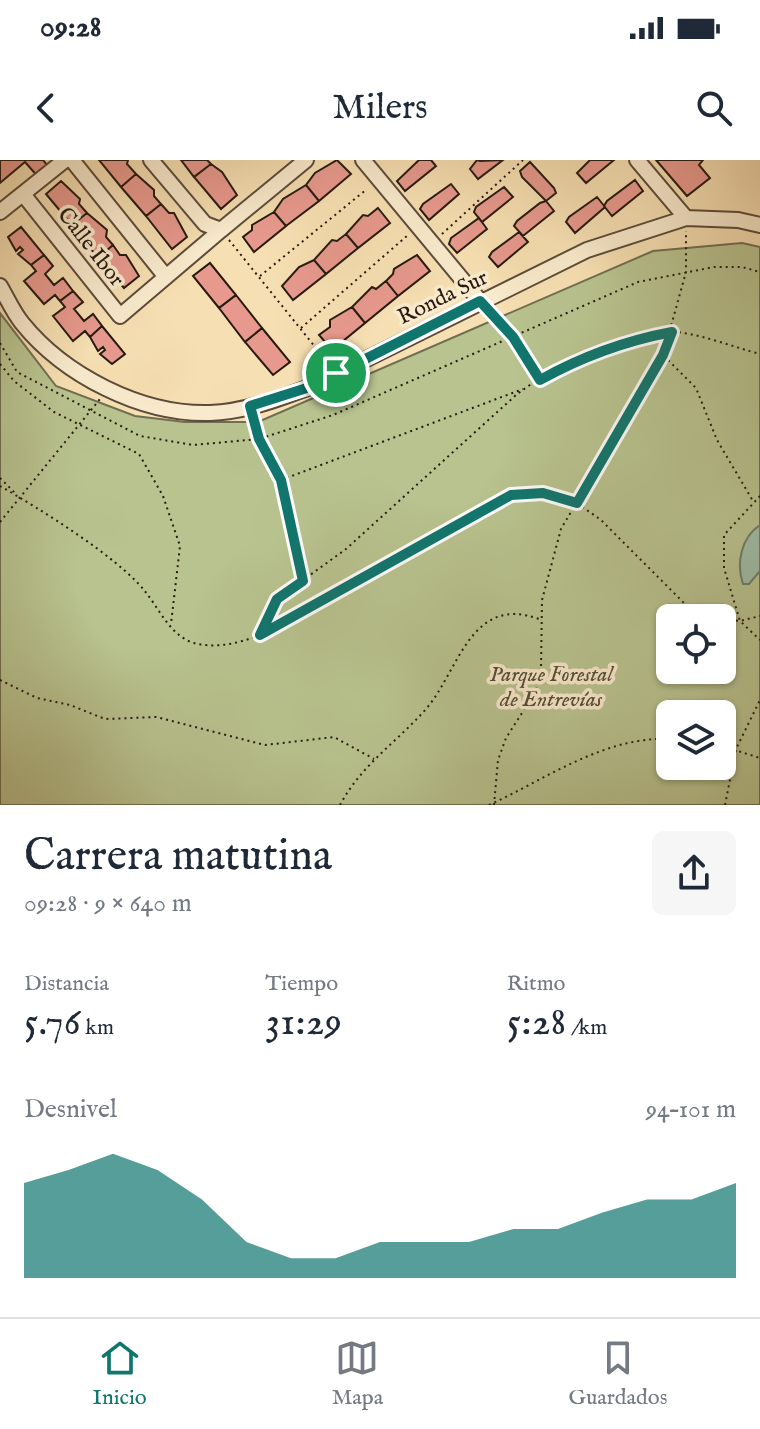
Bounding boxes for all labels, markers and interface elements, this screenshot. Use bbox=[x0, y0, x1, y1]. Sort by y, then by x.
text: 09:28 bbox=[40, 9, 102, 47]
text: Milers bbox=[332, 85, 428, 131]
icon: back bbox=[24, 86, 68, 130]
icon: search bbox=[692, 86, 736, 130]
street label: Calle Ibor bbox=[51, 202, 130, 293]
street label: Ronda Sur bbox=[393, 264, 493, 332]
pin bbox=[302, 339, 370, 407]
icon: arrive bbox=[314, 351, 358, 395]
map controls bbox=[656, 604, 736, 780]
button: locate bbox=[656, 604, 736, 684]
park label: Parque Forestal de Entrevías bbox=[489, 661, 614, 714]
button: layers bbox=[656, 700, 736, 780]
text: Carrera matutina bbox=[24, 829, 332, 885]
button: share bbox=[652, 831, 736, 915]
text: 09:28 · 9 × 640 m bbox=[24, 887, 192, 920]
text: Distancia bbox=[24, 970, 109, 998]
text: Tiempo bbox=[265, 970, 338, 998]
text: Ritmo bbox=[507, 970, 565, 998]
text: 5.76 bbox=[24, 998, 81, 1049]
text: 31:29 bbox=[265, 998, 342, 1049]
text: 5:28 bbox=[507, 998, 566, 1049]
text: km bbox=[81, 1014, 114, 1042]
text: /km bbox=[566, 1014, 607, 1042]
text: Desnivel bbox=[24, 1093, 117, 1126]
text: 94–101 m bbox=[646, 1093, 736, 1126]
tab: Inicio bbox=[93, 1336, 147, 1412]
tab: Mapa bbox=[332, 1336, 383, 1412]
tab: Guardados bbox=[568, 1336, 667, 1412]

